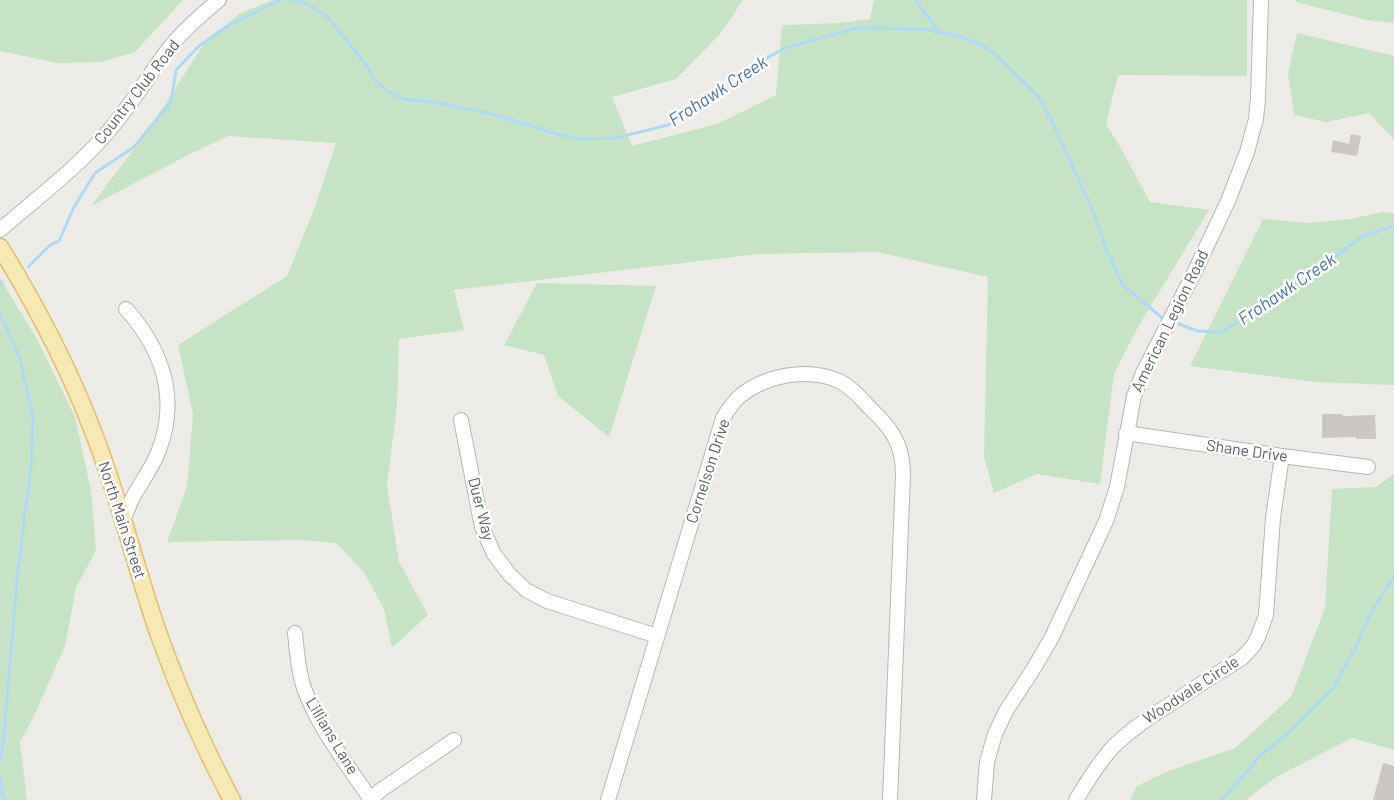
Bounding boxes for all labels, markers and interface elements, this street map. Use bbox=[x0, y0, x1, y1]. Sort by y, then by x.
street label: Country Club Road bbox=[90, 36, 184, 148]
water label: Frohawk Creek bbox=[665, 51, 771, 131]
street label: American Legion Road bbox=[1127, 247, 1213, 395]
water label: Frohawk Creek bbox=[1234, 248, 1340, 330]
street label: Cornelson Drive bbox=[682, 416, 734, 526]
street label: Shane Drive bbox=[1205, 436, 1289, 466]
street label: North Main Street bbox=[94, 459, 150, 581]
street label: Duer Way bbox=[464, 475, 498, 543]
street label: Woodvale Circle bbox=[1139, 652, 1243, 728]
street label: Lillians Lane bbox=[301, 694, 363, 778]

